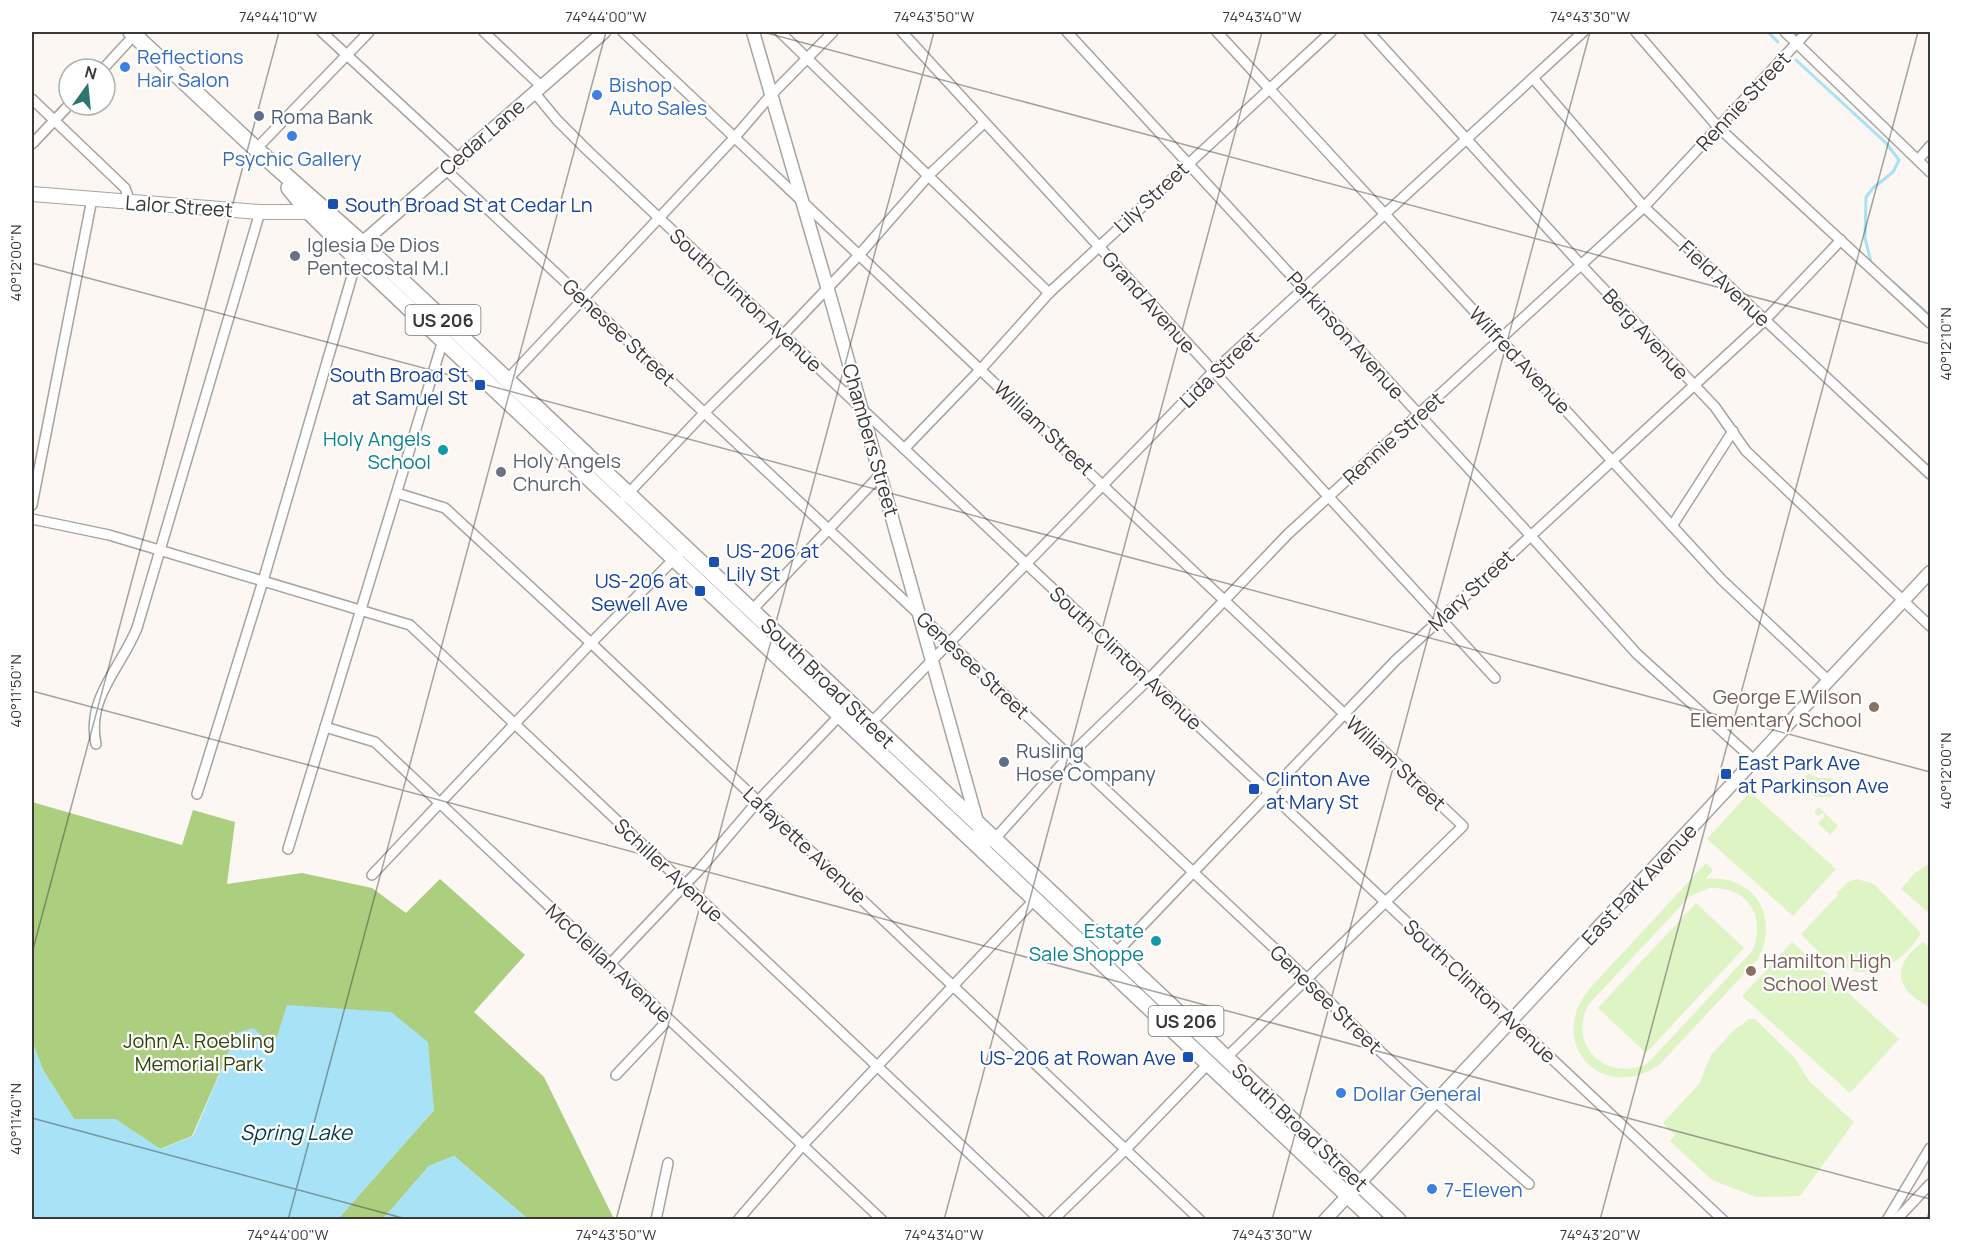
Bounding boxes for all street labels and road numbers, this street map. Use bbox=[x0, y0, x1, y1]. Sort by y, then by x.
street label: Rennie Street bbox=[1690, 45, 1796, 157]
street label: Cedar Lane bbox=[434, 92, 530, 182]
street label: Lily Street bbox=[1108, 155, 1194, 239]
street label: Lalor Street bbox=[124, 189, 234, 223]
street label: South Clinton Avenue bbox=[664, 222, 828, 378]
street label: Field Avenue bbox=[1674, 234, 1776, 332]
street label: Grand Avenue bbox=[1096, 245, 1202, 359]
street label: Parkinson Avenue bbox=[1281, 265, 1411, 405]
street label: Genesee Street bbox=[557, 272, 681, 392]
street label: Berg Avenue bbox=[1597, 283, 1695, 385]
street label: Wilfred Avenue bbox=[1463, 300, 1577, 420]
road number: US 206 bbox=[406, 305, 480, 335]
street label: Lida Street bbox=[1173, 324, 1265, 414]
street label: Chambers Street bbox=[836, 360, 906, 520]
street label: William Street bbox=[988, 375, 1100, 481]
street label: Rennie Street bbox=[1337, 386, 1449, 490]
street label: Mary Street bbox=[1422, 543, 1520, 637]
street label: South Clinton Avenue bbox=[1044, 580, 1208, 736]
street label: Genesee Street bbox=[911, 605, 1035, 725]
street label: South Broad Street bbox=[755, 612, 901, 754]
street label: William Street bbox=[1340, 710, 1452, 816]
street label: Lafayette Avenue bbox=[737, 781, 873, 909]
street label: Schiller Avenue bbox=[608, 812, 730, 928]
street label: East Park Avenue bbox=[1575, 817, 1703, 951]
street label: McClellan Avenue bbox=[540, 897, 678, 1029]
street label: South Clinton Avenue bbox=[1398, 913, 1562, 1069]
street label: Genesee Street bbox=[1264, 939, 1388, 1059]
road number: US 206 bbox=[1148, 1006, 1224, 1036]
street label: South Broad Street bbox=[1226, 1057, 1374, 1197]

